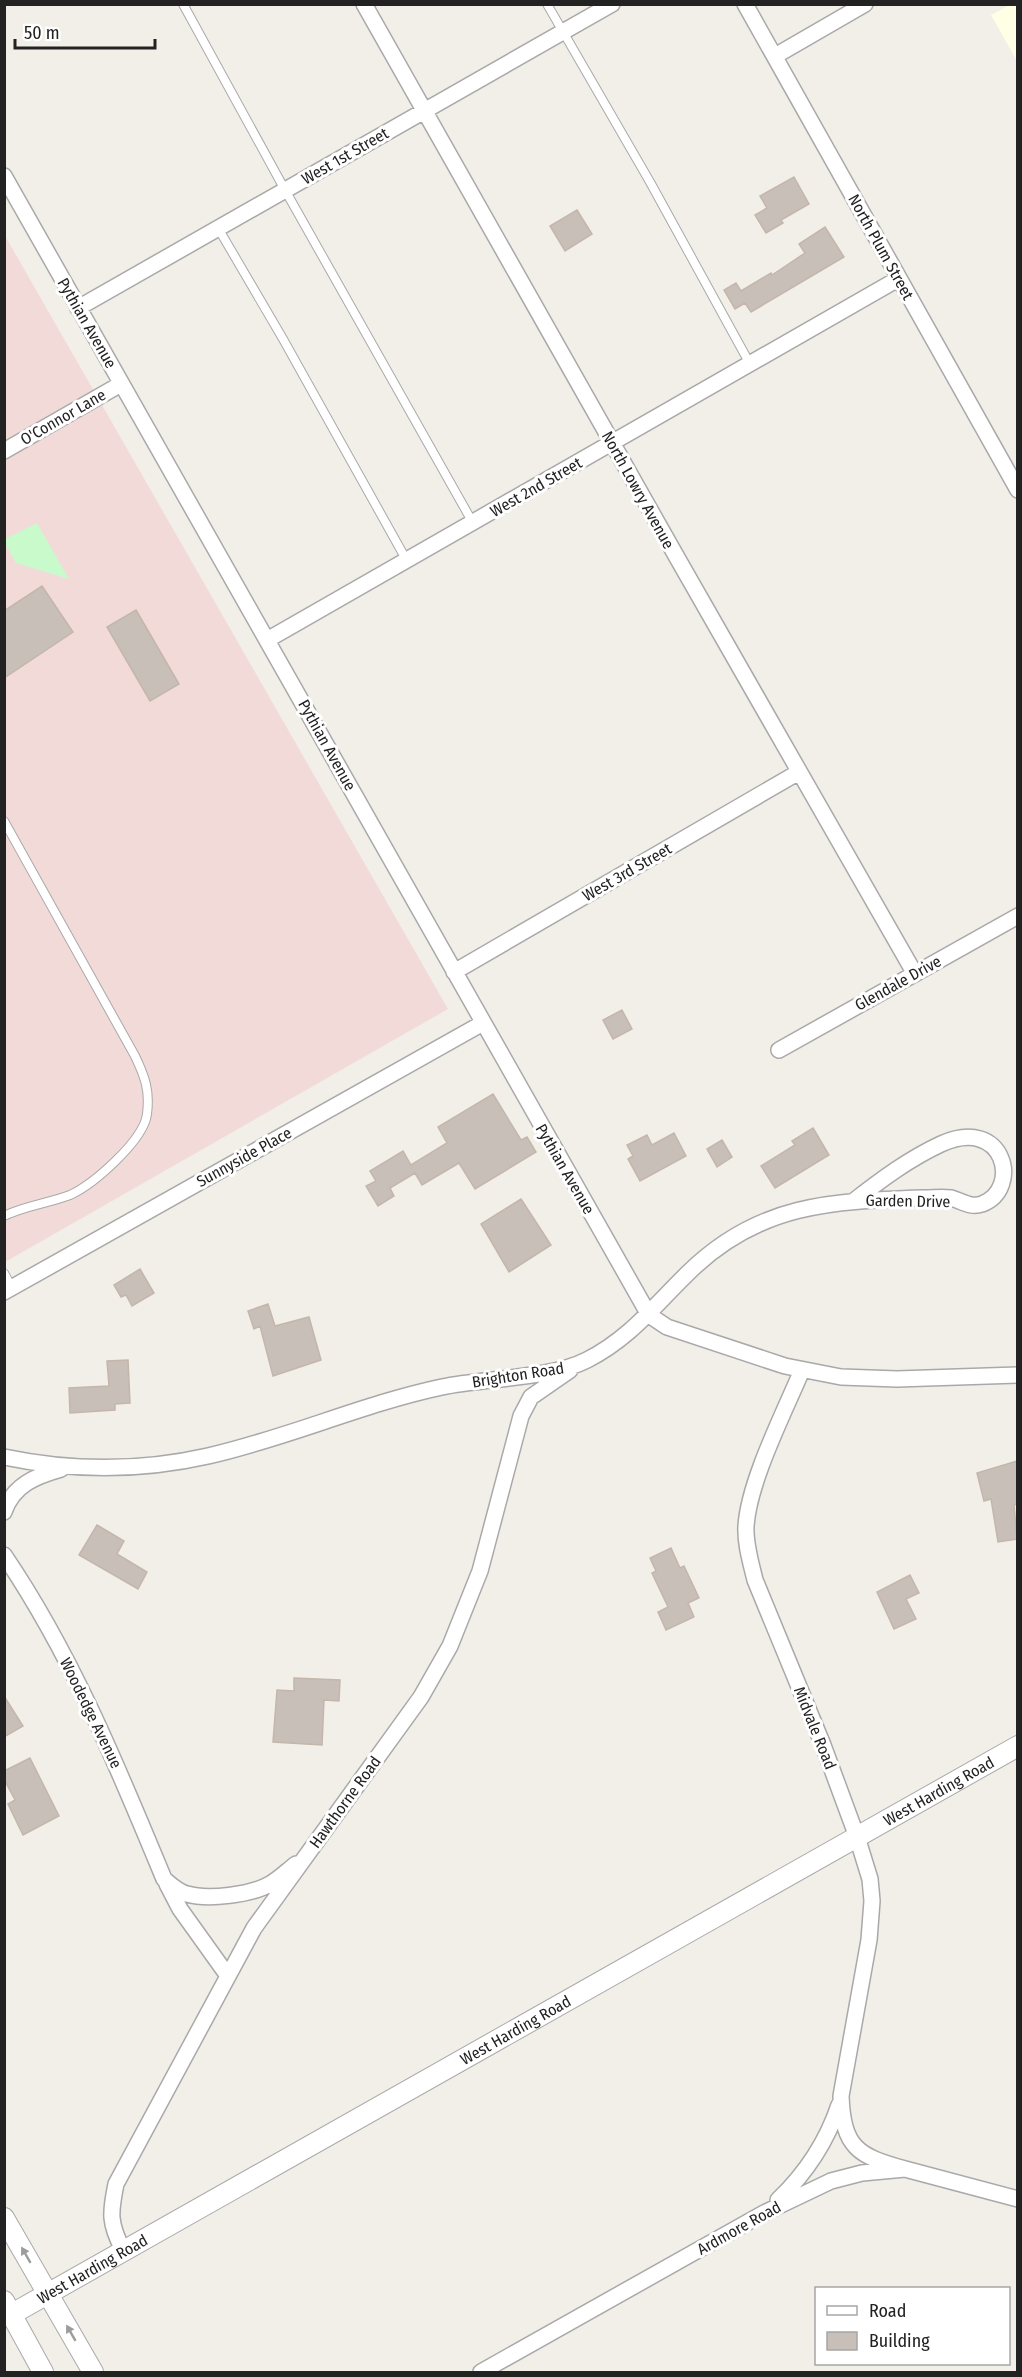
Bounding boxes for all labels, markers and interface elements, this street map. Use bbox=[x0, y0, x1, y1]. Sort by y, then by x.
scale bar bbox=[15, 12, 154, 50]
text: 50 m bbox=[24, 22, 60, 44]
street label: West 1st Street bbox=[298, 123, 392, 188]
street label: North Plum Street bbox=[844, 191, 918, 304]
street label: Pythian Avenue bbox=[53, 274, 121, 372]
street label: O'Connor Lane bbox=[17, 385, 109, 449]
street label: North Lowry Avenue bbox=[598, 428, 678, 552]
street label: West 2nd Street bbox=[487, 453, 586, 521]
street label: Pythian Avenue bbox=[294, 696, 360, 794]
street label: West 3rd Street bbox=[579, 838, 676, 905]
street label: Glendale Drive bbox=[852, 951, 944, 1014]
street label: Pythian Avenue bbox=[531, 1120, 599, 1218]
street label: Sunnyside Place bbox=[193, 1123, 295, 1191]
street label: Garden Drive bbox=[865, 1191, 951, 1211]
street label: Brighton Road bbox=[471, 1358, 565, 1392]
street label: Woodedge Avenue bbox=[56, 1655, 126, 1771]
street label: Midvale Road bbox=[790, 1684, 840, 1772]
street label: Hawthorne Road bbox=[305, 1752, 385, 1852]
street label: West Harding Road bbox=[880, 1752, 997, 1830]
street label: West Harding Road bbox=[457, 1991, 574, 2069]
street label: Ardmore Road bbox=[694, 2197, 784, 2259]
street label: West Harding Road bbox=[34, 2230, 151, 2307]
one-way arrow bbox=[21, 2246, 31, 2263]
legend bbox=[815, 2287, 1010, 2365]
text: Road bbox=[869, 2300, 906, 2322]
one-way arrow bbox=[65, 2325, 76, 2341]
text: Building bbox=[869, 2330, 930, 2352]

